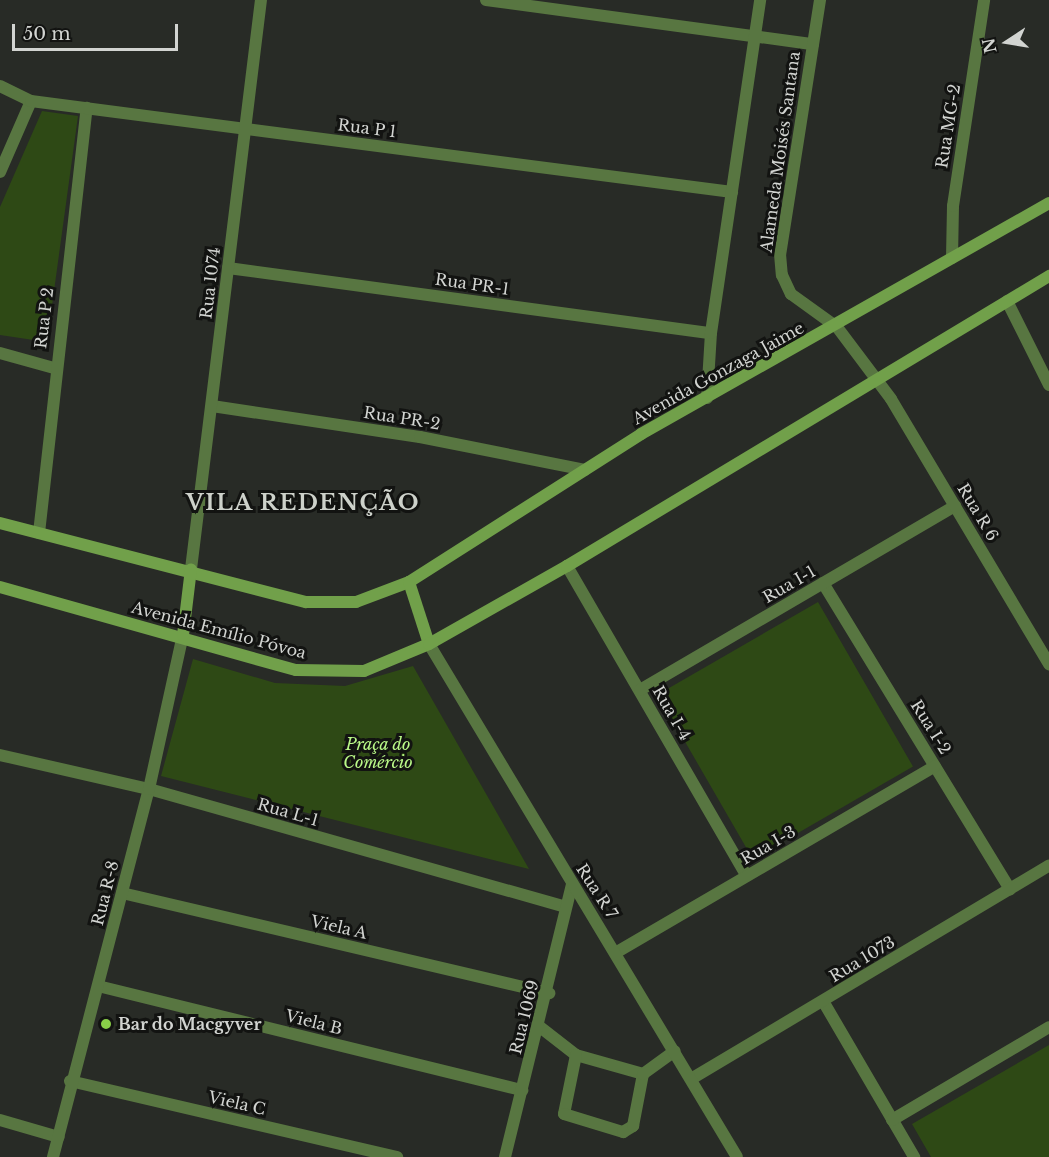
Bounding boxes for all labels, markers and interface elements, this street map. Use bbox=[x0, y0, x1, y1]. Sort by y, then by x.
scale bar bbox=[15, 12, 182, 50]
north arrow bbox=[977, 12, 1037, 72]
text: 50 m bbox=[23, 23, 71, 45]
text: N bbox=[978, 36, 1001, 55]
street label: Alameda Moisés Santana bbox=[756, 50, 804, 254]
street label: Rua MG-2 bbox=[932, 82, 964, 170]
street label: Rua P 1 bbox=[336, 115, 398, 141]
street label: Rua 1074 bbox=[196, 246, 224, 320]
street label: Rua PR-1 bbox=[434, 269, 510, 299]
street label: Rua P 2 bbox=[31, 286, 57, 350]
street label: Avenida Gonzaga Jaime bbox=[629, 318, 807, 428]
street label: Rua PR-2 bbox=[362, 402, 442, 434]
street label: Rua R 6 bbox=[953, 480, 1003, 544]
district label: VILA REDENÇÃO bbox=[186, 490, 420, 516]
street label: Rua I-1 bbox=[759, 561, 819, 607]
street label: Avenida Emílio Póvoa bbox=[130, 597, 308, 663]
street label: Rua I-4 bbox=[649, 682, 695, 744]
street label: Rua I-2 bbox=[907, 696, 955, 758]
park label: Praça do Comércio bbox=[343, 734, 413, 772]
street label: Rua L-1 bbox=[255, 794, 321, 830]
street label: Rua I-3 bbox=[737, 822, 799, 868]
street label: Rua R-8 bbox=[88, 858, 122, 928]
street label: Rua R 7 bbox=[572, 860, 622, 922]
street label: Viela A bbox=[309, 911, 369, 943]
street label: Rua 1073 bbox=[826, 932, 898, 986]
street label: Rua 1069 bbox=[506, 978, 542, 1056]
street label: Viela B bbox=[284, 1006, 344, 1038]
place label: Bar do Macgyver bbox=[118, 1014, 262, 1034]
marker: Bar do Macgyver bbox=[99, 1017, 113, 1031]
street label: Viela C bbox=[206, 1087, 268, 1119]

